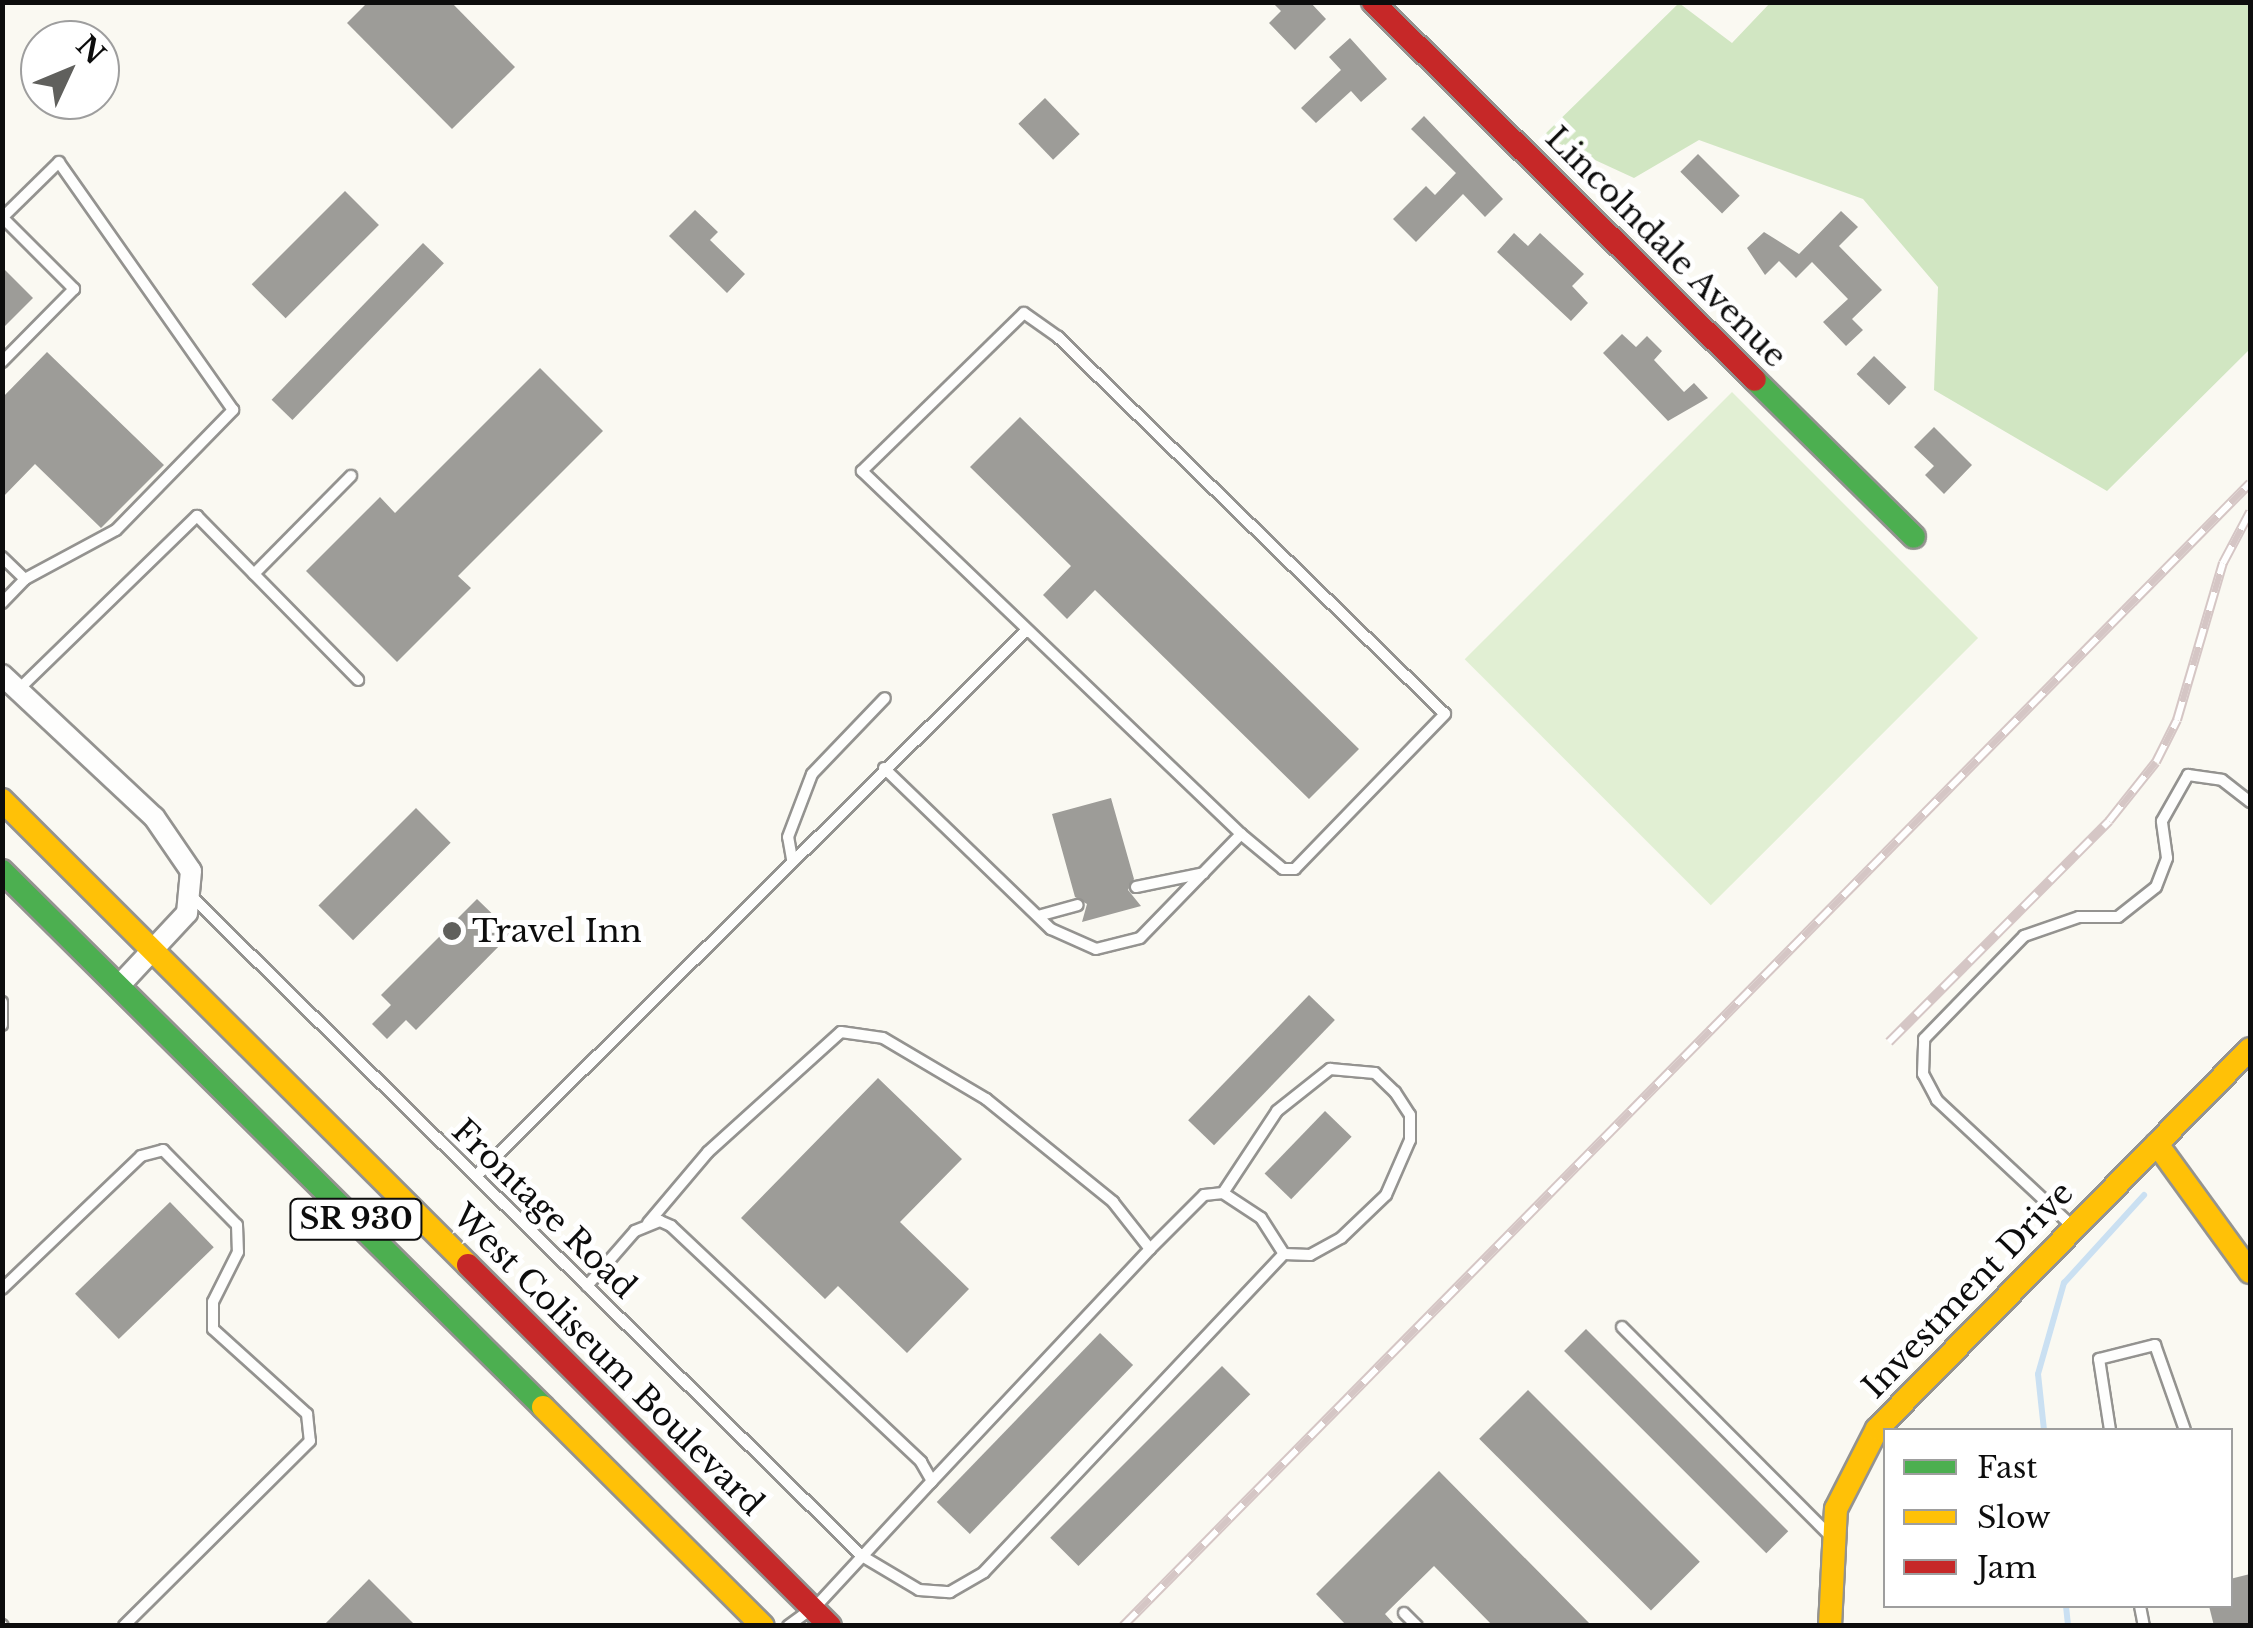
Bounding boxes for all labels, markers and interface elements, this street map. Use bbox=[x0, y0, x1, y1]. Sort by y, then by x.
north arrow bbox=[20, 20, 120, 120]
text: N bbox=[69, 29, 112, 72]
street label: Lincolndale Avenue bbox=[1537, 118, 1795, 376]
place label: Travel Inn bbox=[472, 912, 642, 950]
marker: Travel Inn bbox=[441, 920, 463, 942]
street label: Frontage Road bbox=[444, 1112, 644, 1306]
street label: Investment Drive bbox=[1855, 1174, 2081, 1406]
road number: SR 930 bbox=[288, 1194, 424, 1244]
street label: West Coliseum Boulevard bbox=[445, 1197, 771, 1523]
legend bbox=[1883, 1428, 2233, 1608]
text: Fast bbox=[1977, 1449, 2038, 1486]
text: Slow bbox=[1977, 1499, 2051, 1536]
text: Jam bbox=[1977, 1549, 2037, 1586]

